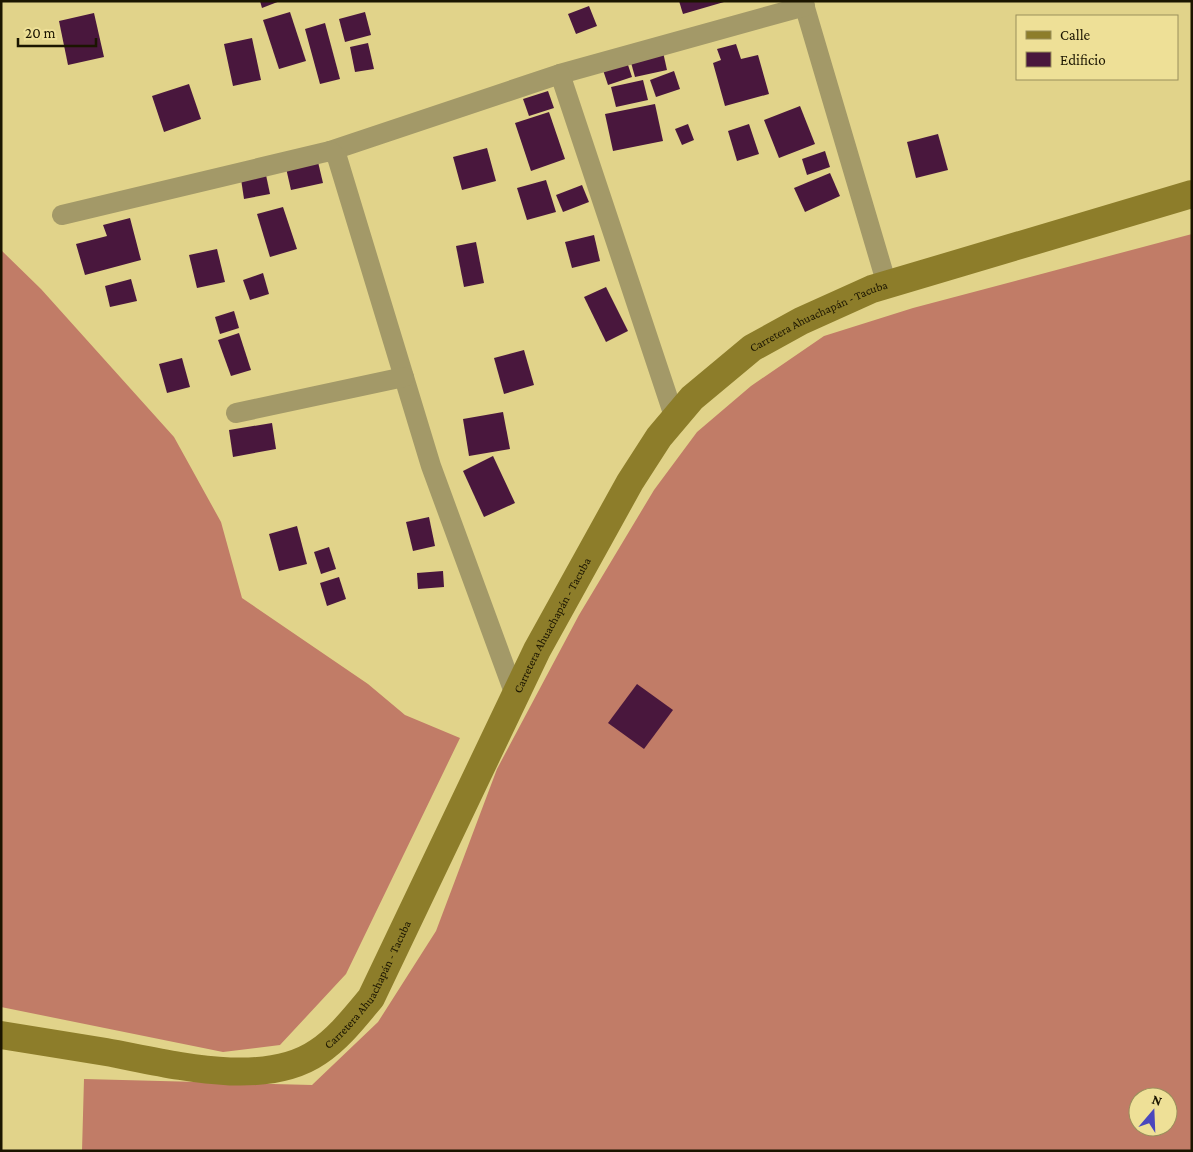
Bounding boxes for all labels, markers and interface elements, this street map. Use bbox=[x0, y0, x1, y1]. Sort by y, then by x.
scale bar bbox=[18, 15, 95, 47]
legend bbox=[1016, 15, 1178, 80]
text: 20 m bbox=[25, 25, 56, 41]
text: Calle bbox=[1060, 27, 1091, 43]
text: Edificio bbox=[1060, 52, 1106, 68]
street label: Carretera Ahuachapán - Tacuba bbox=[747, 278, 890, 355]
street label: Carretera Ahuachapán - Tacuba bbox=[511, 555, 594, 695]
street label: Carretera Ahuachapán - Tacuba bbox=[321, 918, 414, 1052]
north arrow bbox=[1128, 1087, 1178, 1137]
text: N bbox=[1150, 1091, 1165, 1109]

